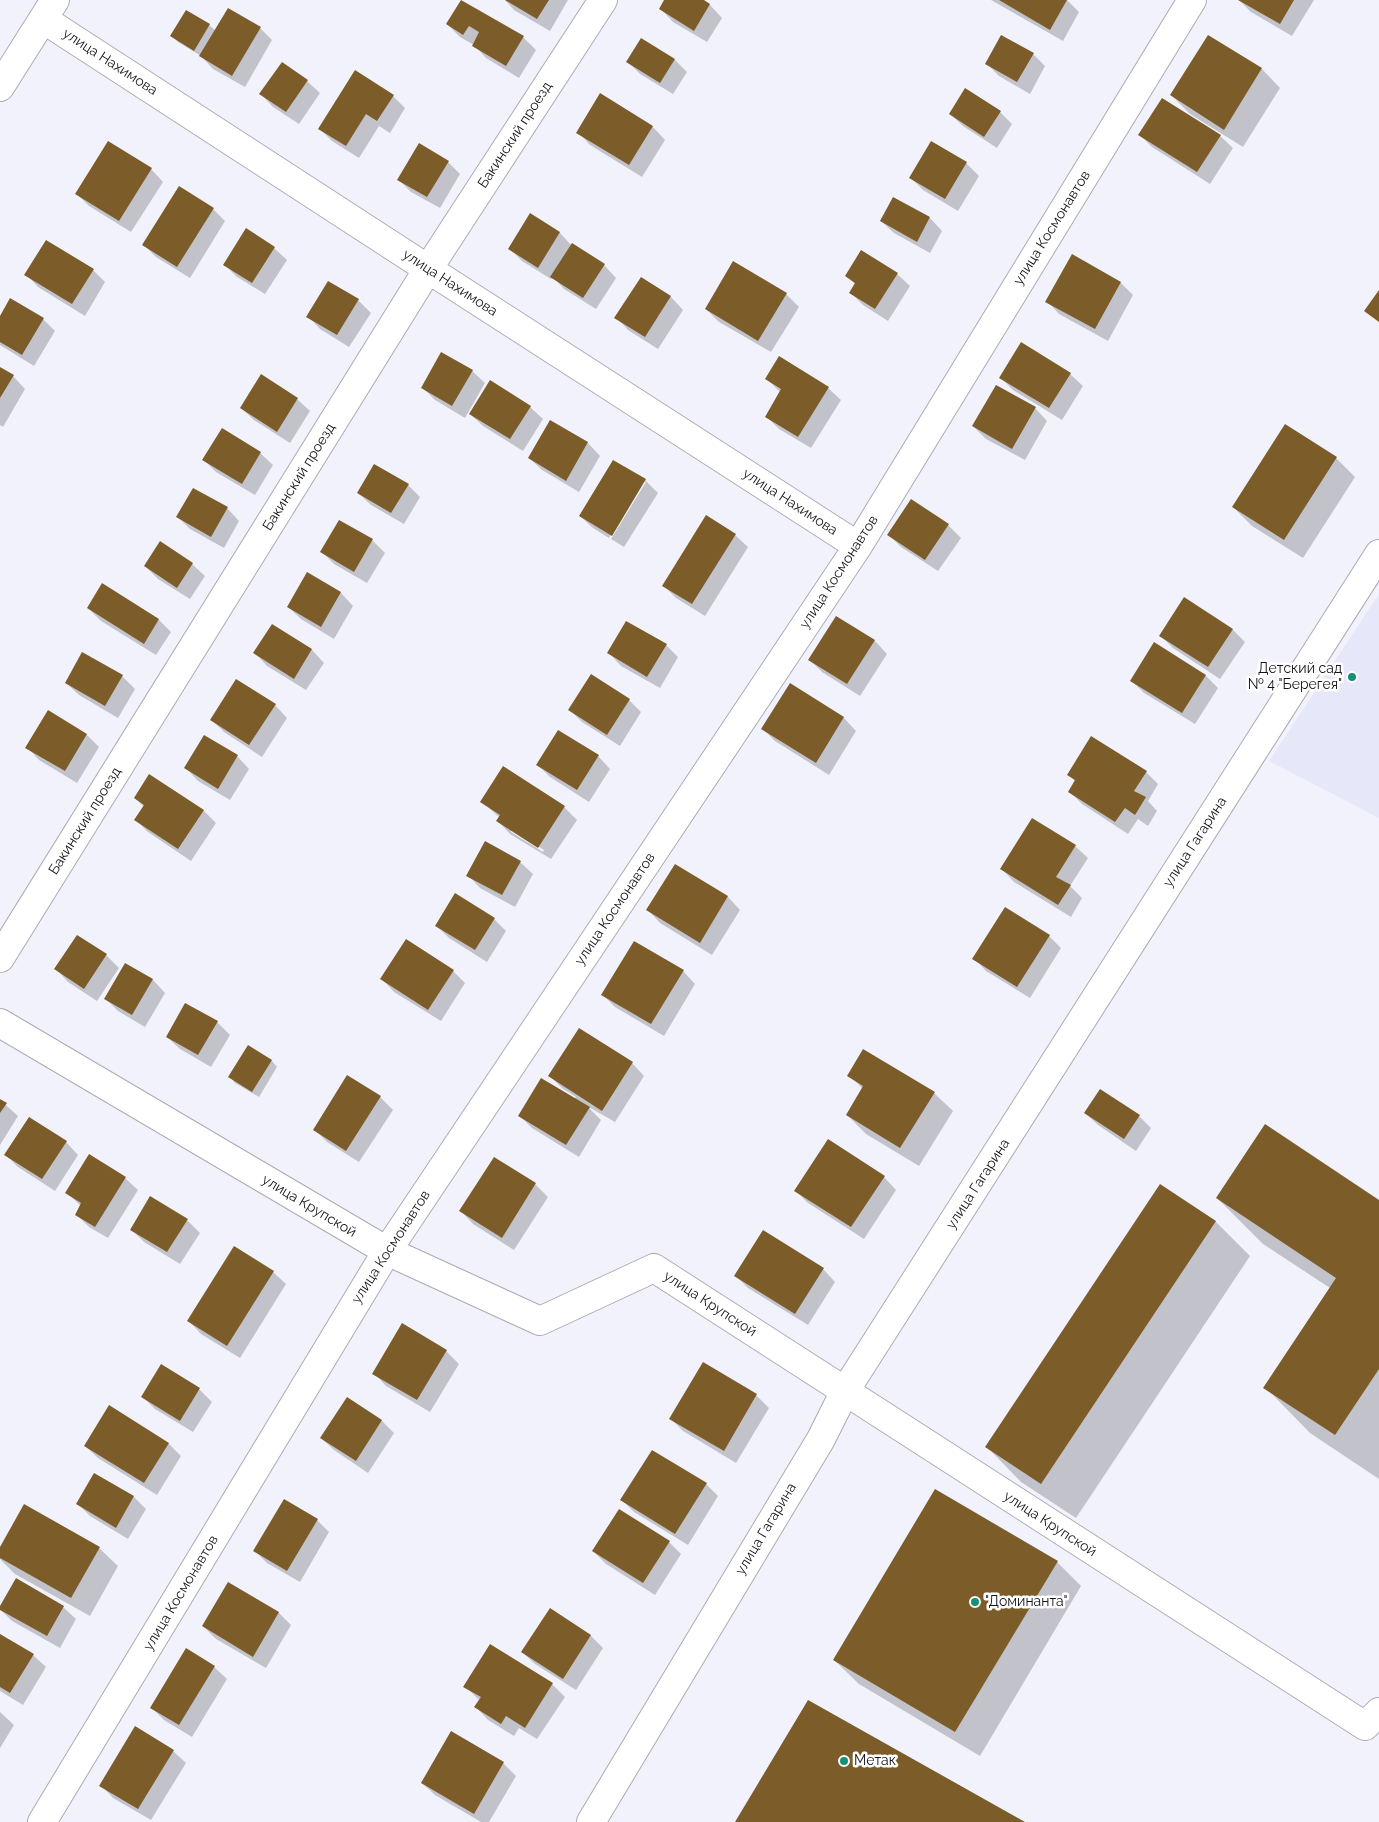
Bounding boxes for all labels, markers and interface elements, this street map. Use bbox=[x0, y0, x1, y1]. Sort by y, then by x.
street label: улица Нахимова bbox=[59, 25, 161, 99]
street label: Бакинский проезд bbox=[474, 79, 556, 191]
street label: улица Космонавтов bbox=[1010, 168, 1094, 288]
street label: улица Нахимова bbox=[399, 246, 501, 320]
street label: Бакинский проезд bbox=[259, 420, 339, 534]
street label: улица Нахимова bbox=[739, 465, 841, 539]
street label: улица Космонавтов bbox=[796, 512, 882, 632]
place label: Детский сад № 4 "Берегея" bbox=[1248, 661, 1342, 694]
marker: Детский сад № 4 "Берегея" bbox=[1346, 671, 1358, 683]
street label: Бакинский проезд bbox=[45, 764, 125, 878]
street label: улица Гагарина bbox=[1160, 794, 1230, 890]
street label: улица Космонавтов bbox=[571, 850, 659, 968]
street label: улица Гагарина bbox=[943, 1136, 1013, 1232]
street label: улица Крупской bbox=[259, 1171, 359, 1241]
street label: улица Космонавтов bbox=[348, 1187, 434, 1307]
street label: улица Крупской bbox=[660, 1268, 760, 1340]
street label: улица Гагарина bbox=[732, 1480, 800, 1578]
street label: улица Крупской bbox=[1000, 1488, 1100, 1560]
street label: улица Космонавтов bbox=[140, 1532, 222, 1654]
place label: "Доминанта" bbox=[985, 1594, 1068, 1610]
marker: "Доминанта" bbox=[969, 1596, 981, 1608]
place label: Метак bbox=[854, 1753, 896, 1769]
marker: Метак bbox=[838, 1755, 850, 1767]

